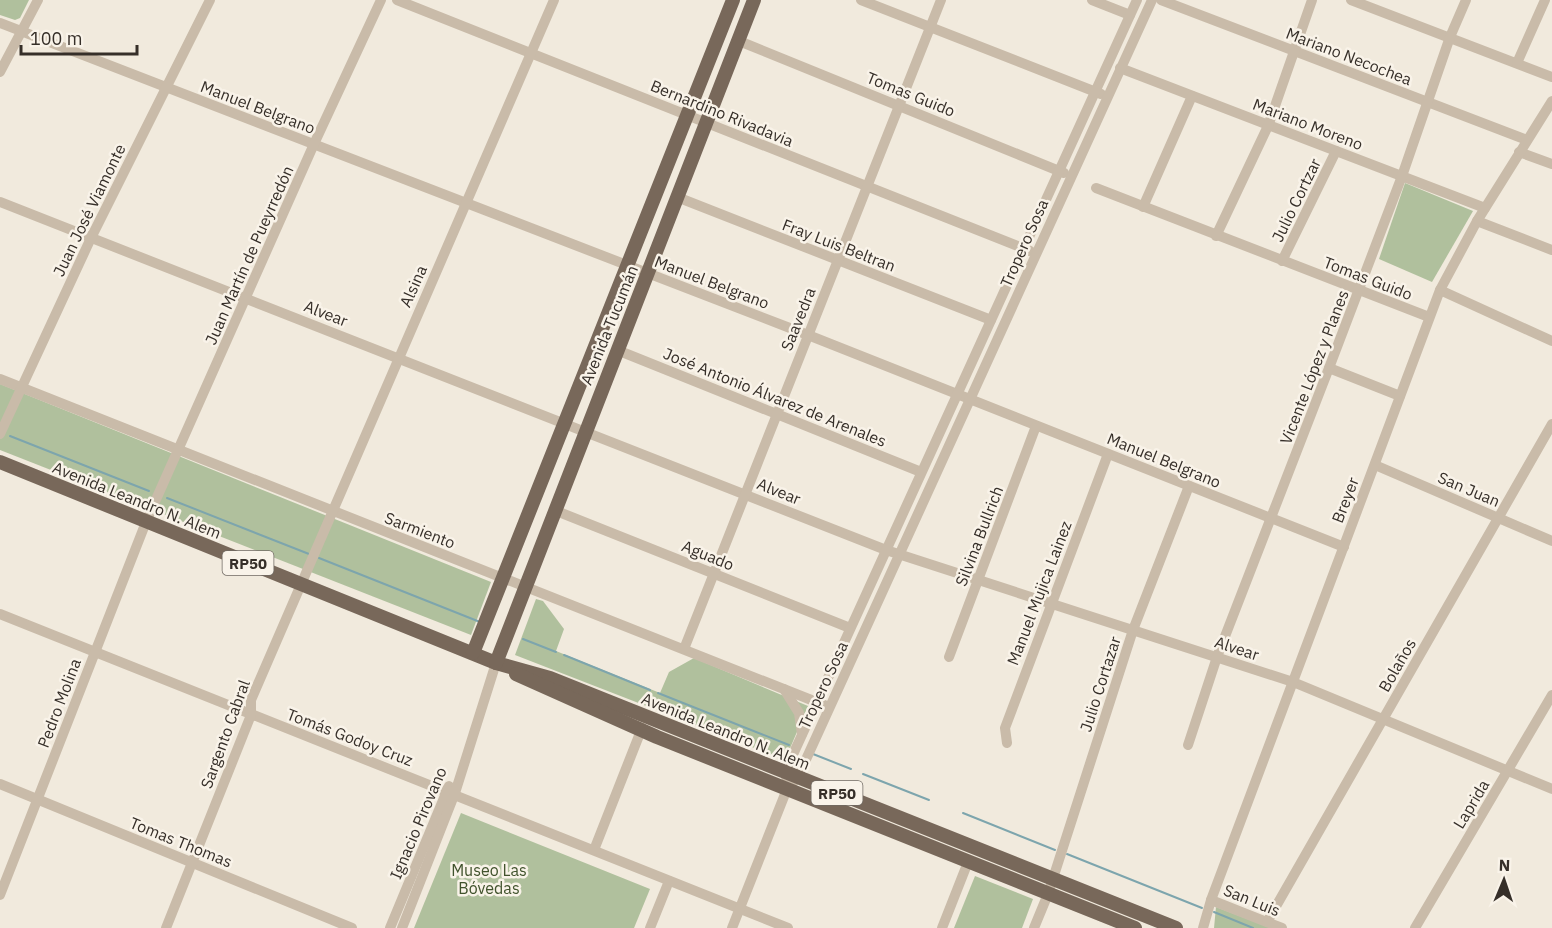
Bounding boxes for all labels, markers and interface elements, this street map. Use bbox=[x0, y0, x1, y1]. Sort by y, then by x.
scale bar bbox=[21, 18, 136, 56]
street label: Mariano Necochea bbox=[1283, 23, 1415, 89]
text: 100 m bbox=[30, 27, 82, 50]
street label: Tomas Guido bbox=[864, 67, 958, 121]
street label: Bernardino Rivadavia bbox=[648, 75, 797, 151]
street label: Manuel Belgrano bbox=[198, 76, 318, 138]
street label: Mariano Moreno bbox=[1250, 94, 1366, 154]
street label: Juan José Viamonte bbox=[48, 140, 130, 279]
street label: Julio Cortzar bbox=[1267, 155, 1325, 245]
street label: Juan Martín de Pueyrredón bbox=[200, 162, 298, 348]
street label: Tropero Sosa bbox=[996, 195, 1053, 290]
street label: Fray Luis Beltran bbox=[780, 214, 898, 276]
street label: Manuel Belgrano bbox=[652, 251, 772, 313]
street label: Tomas Guido bbox=[1321, 252, 1415, 304]
street label: Alsina bbox=[395, 261, 431, 310]
street label: Avenida Tucumán bbox=[576, 262, 642, 388]
street label: Saavedra bbox=[776, 284, 820, 354]
street label: Vicente López y Planes bbox=[1275, 287, 1353, 447]
street label: Alvear bbox=[301, 296, 351, 331]
street label: José Antonio Álvarez de Arenales bbox=[661, 342, 890, 451]
street label: Manuel Belgrano bbox=[1104, 428, 1224, 492]
street label: Avenida Leandro N. Alem bbox=[50, 457, 224, 543]
street label: San Juan bbox=[1435, 467, 1503, 511]
street label: Alvear bbox=[754, 473, 804, 509]
street label: Breyer bbox=[1327, 474, 1363, 526]
street label: Silvina Bullrich bbox=[951, 483, 1007, 589]
street label: Sarmiento bbox=[382, 507, 458, 553]
street label: Manuel Mujica Lainez bbox=[1002, 518, 1076, 668]
street label: Aguado bbox=[679, 536, 737, 574]
road number: RP50 bbox=[222, 551, 274, 575]
street label: Alvear bbox=[1212, 631, 1262, 665]
street label: Julio Cortazar bbox=[1075, 634, 1125, 734]
street label: Bolaños bbox=[1374, 635, 1420, 695]
street label: Tropero Sosa bbox=[794, 638, 852, 732]
street label: Pedro Molina bbox=[33, 655, 85, 750]
street label: Sargento Cabral bbox=[196, 677, 254, 791]
street label: Avenida Leandro N. Alem bbox=[639, 688, 813, 774]
street label: Tomás Godoy Cruz bbox=[284, 704, 416, 770]
street label: Ignacio Pirovano bbox=[385, 764, 451, 882]
street label: Laprida bbox=[1449, 776, 1494, 832]
road number: RP50 bbox=[812, 781, 862, 805]
street label: Tomas Thomas bbox=[127, 812, 235, 872]
north arrow bbox=[1474, 850, 1534, 910]
text: N bbox=[1498, 855, 1511, 875]
park label: Museo Las Bóvedas bbox=[451, 860, 527, 898]
street label: San Luis bbox=[1221, 880, 1283, 920]

